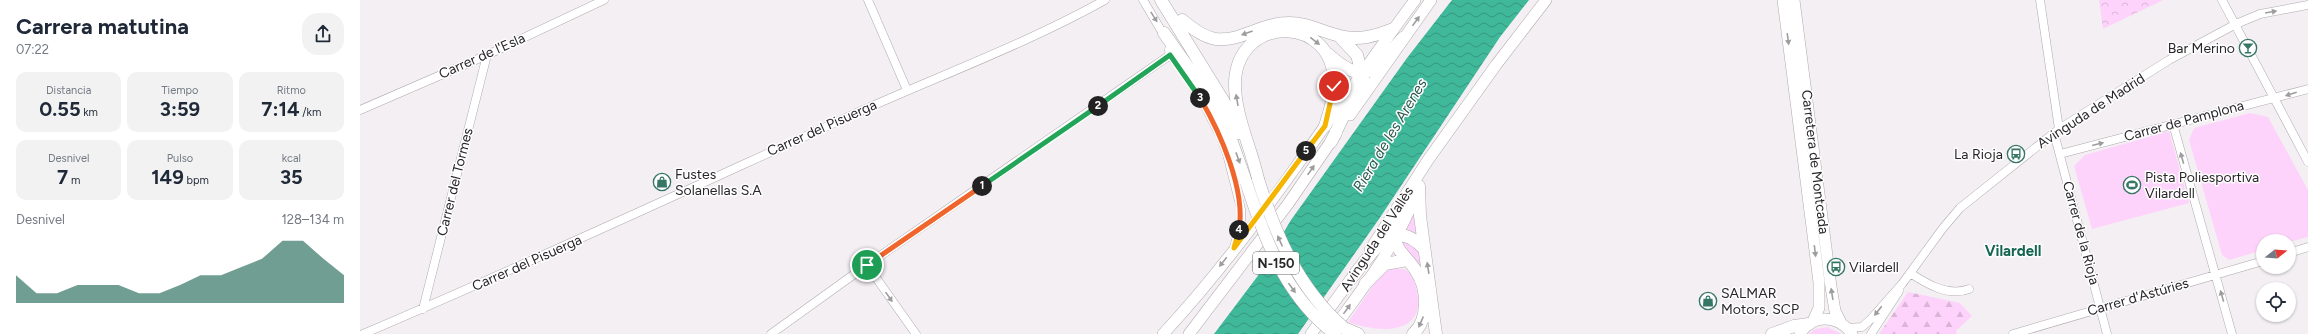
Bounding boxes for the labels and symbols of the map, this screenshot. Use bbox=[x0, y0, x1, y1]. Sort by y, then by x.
one-way arrow bbox=[2265, 9, 2277, 15]
one-way arrow bbox=[1150, 11, 1157, 23]
one-way arrow bbox=[1412, 15, 1420, 26]
street label: Carrer de l'Esla bbox=[436, 29, 528, 83]
one-way arrow bbox=[1241, 30, 1253, 36]
one-way arrow bbox=[1785, 33, 1791, 45]
one-way arrow bbox=[1309, 37, 1320, 46]
bar icon: Bar Merino bbox=[2238, 38, 2258, 58]
place label: Bar Merino bbox=[2168, 40, 2235, 57]
pin bbox=[1317, 69, 1351, 103]
street label: Avinguda de Madrid bbox=[2034, 70, 2148, 152]
water label: Riera de les Arenes bbox=[1349, 75, 1431, 195]
pin: 3 bbox=[1190, 88, 1210, 108]
street label: Carretera de Montcada bbox=[1798, 89, 1832, 235]
one-way arrow bbox=[2285, 91, 2297, 97]
one-way arrow bbox=[1234, 94, 1240, 106]
street label: Carrer del Pisuerga bbox=[764, 96, 880, 160]
pin: 2 bbox=[1088, 96, 1108, 116]
street label: Carrer de Pamplona bbox=[2122, 97, 2246, 145]
street label: Carrer del Tormes bbox=[433, 126, 477, 238]
one-way arrow bbox=[2092, 140, 2104, 146]
pin: 5 bbox=[1296, 141, 1316, 161]
bus stop icon: La Rioja bbox=[2006, 144, 2026, 164]
place label: La Rioja bbox=[1954, 146, 2003, 163]
one-way arrow bbox=[2179, 152, 2185, 164]
one-way arrow bbox=[1236, 153, 1242, 165]
one-way arrow bbox=[1307, 165, 1315, 176]
place label: Fustes Solanellas S.A bbox=[675, 166, 762, 199]
place label: Pista Poliesportiva Vilardell bbox=[2145, 169, 2259, 202]
shop icon: Fustes Solanellas S.A bbox=[652, 172, 672, 192]
sports icon: Pista Poliesportiva Vilardell bbox=[2122, 175, 2142, 195]
pin: 1 bbox=[972, 176, 992, 196]
street label: Carrer de la Rioja bbox=[2059, 179, 2103, 287]
street label: Avinguda del Vallès bbox=[1337, 183, 1417, 295]
pin: 4 bbox=[1229, 220, 1249, 240]
street label: Carrer del Pisuerga bbox=[469, 231, 585, 295]
north arrow bbox=[2256, 234, 2296, 274]
one-way arrow bbox=[1277, 236, 1283, 247]
district label: Vilardell bbox=[1985, 242, 2041, 260]
one-way arrow bbox=[1812, 245, 1819, 257]
pin bbox=[850, 248, 884, 282]
road number: N-150 bbox=[1253, 252, 1299, 274]
one-way arrow bbox=[1218, 257, 1227, 267]
bus stop icon: Vilardell bbox=[1826, 257, 1846, 277]
place label: Vilardell bbox=[1849, 259, 1899, 276]
one-way arrow bbox=[1424, 261, 1430, 274]
street label: Carrer d'Astúries bbox=[2085, 274, 2191, 320]
one-way arrow bbox=[1288, 283, 1296, 294]
place label: SALMAR Motors, SCP bbox=[1721, 285, 1799, 318]
one-way arrow bbox=[1829, 288, 1835, 300]
one-way arrow bbox=[2218, 290, 2224, 303]
one-way arrow bbox=[885, 291, 893, 302]
shop icon: SALMAR Motors, SCP bbox=[1698, 291, 1718, 311]
one-way arrow bbox=[1343, 304, 1351, 315]
one-way arrow bbox=[1873, 306, 1882, 317]
one-way arrow bbox=[1418, 316, 1424, 327]

